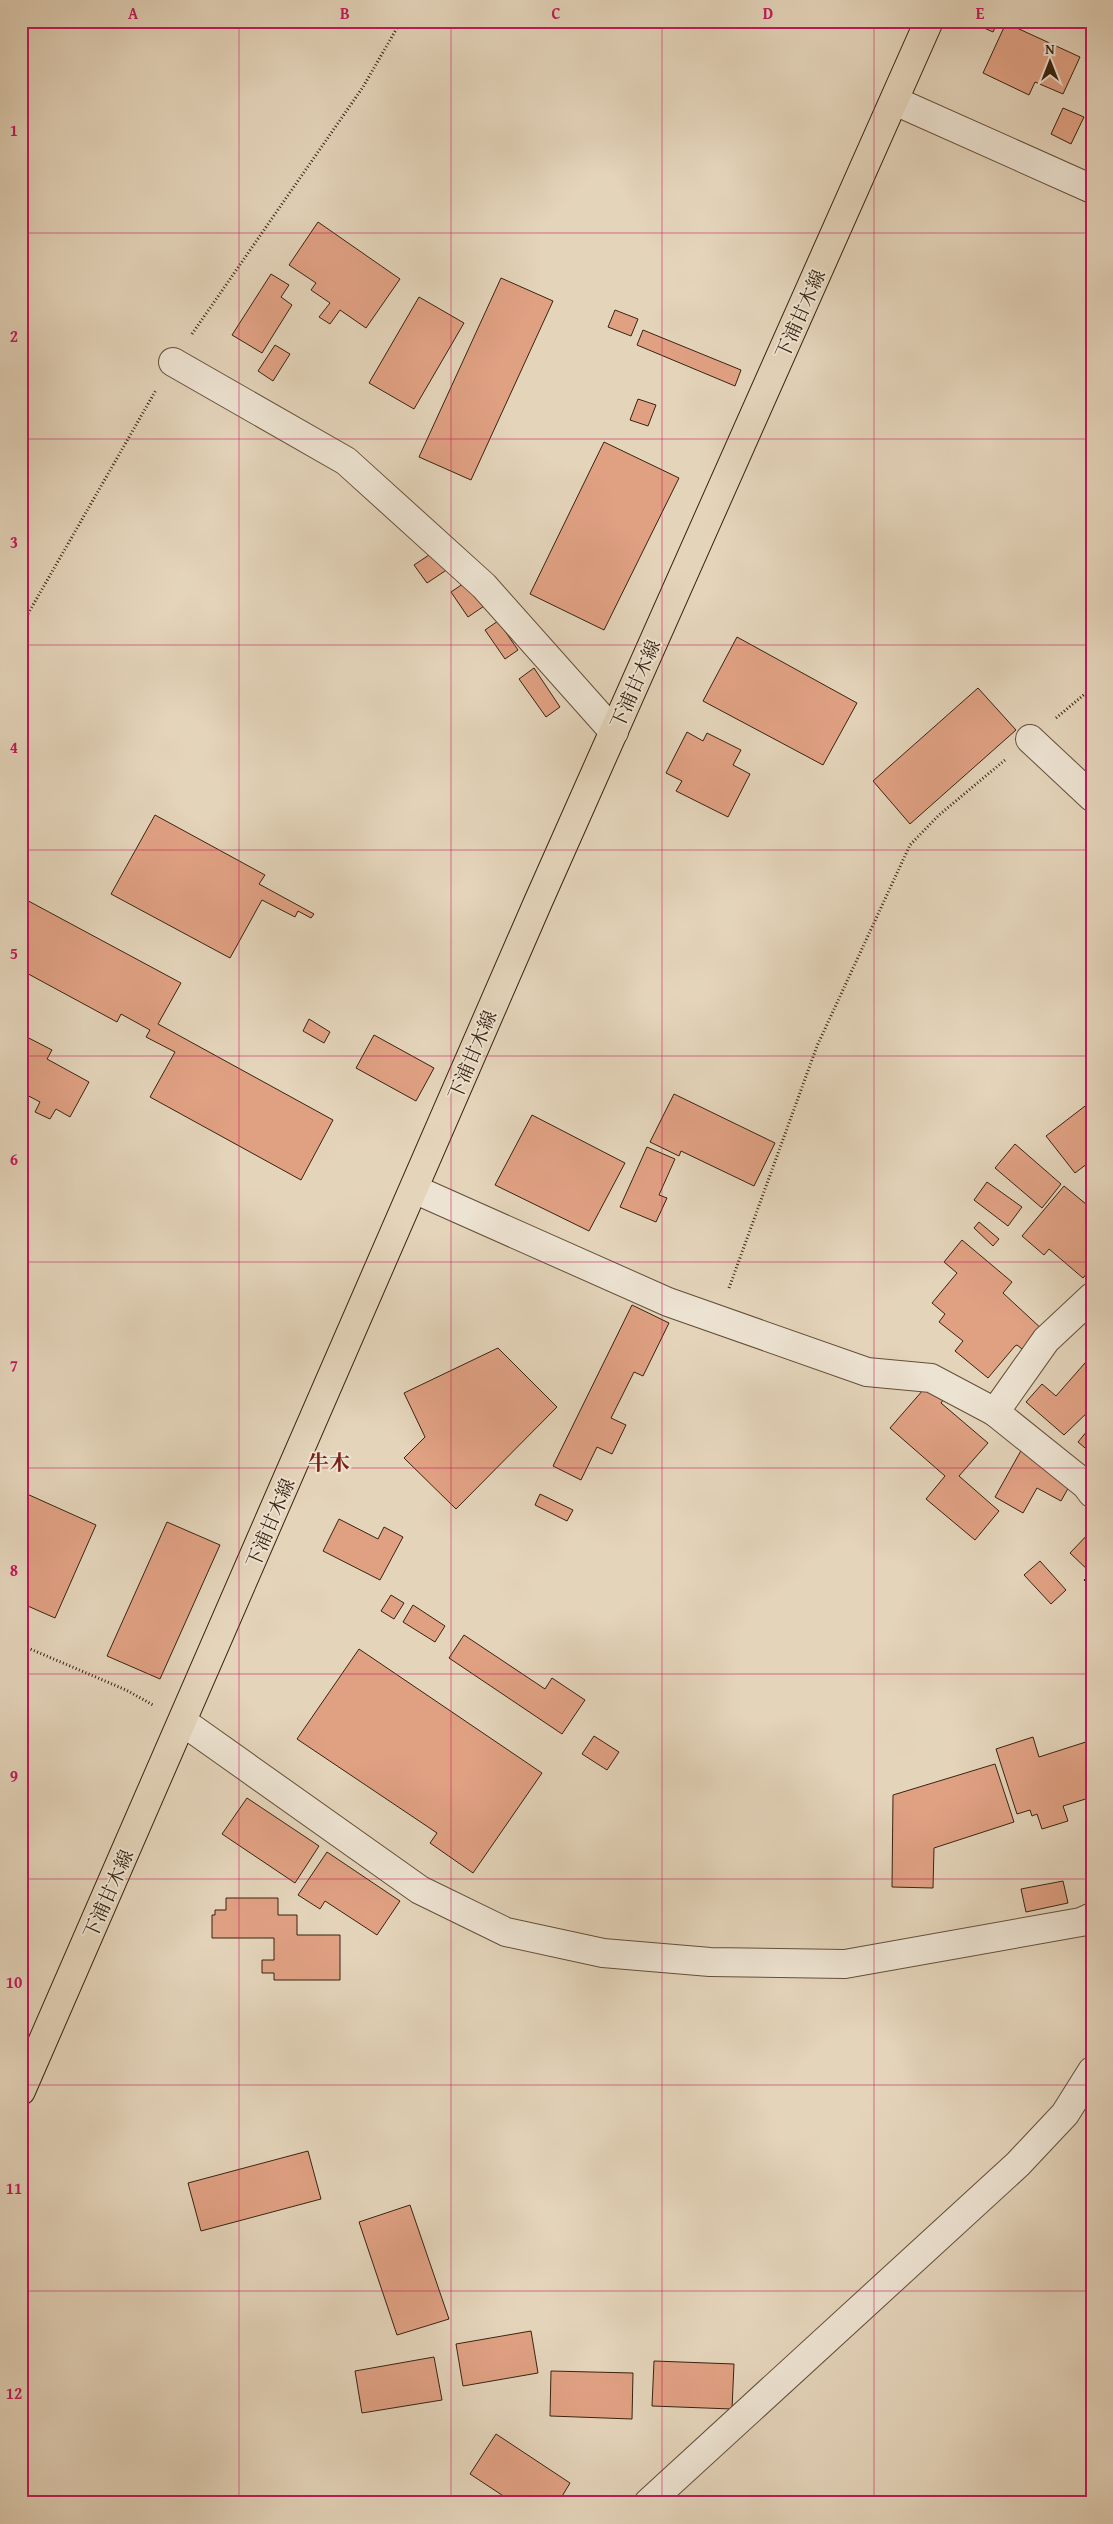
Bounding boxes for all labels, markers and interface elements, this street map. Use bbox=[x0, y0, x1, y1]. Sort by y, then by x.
text: A bbox=[128, 1, 139, 25]
text: B bbox=[340, 1, 350, 25]
text: C bbox=[551, 1, 561, 25]
text: D bbox=[763, 1, 773, 25]
text: E bbox=[976, 1, 985, 25]
north arrow bbox=[1026, 38, 1076, 88]
text: N bbox=[1045, 39, 1055, 59]
text: 1 bbox=[10, 118, 18, 142]
street label: 下浦甘木線 bbox=[768, 265, 832, 363]
text: 2 bbox=[10, 324, 18, 348]
text: 3 bbox=[10, 530, 18, 554]
street label: 下浦甘木線 bbox=[603, 635, 667, 733]
text: 4 bbox=[10, 735, 18, 759]
text: 5 bbox=[10, 941, 18, 965]
street label: 下浦甘木線 bbox=[441, 1006, 503, 1104]
text: 6 bbox=[10, 1147, 18, 1171]
text: 7 bbox=[10, 1353, 18, 1377]
district label: 牛木 bbox=[308, 1447, 350, 1478]
street label: 下浦甘木線 bbox=[239, 1474, 301, 1572]
text: 8 bbox=[10, 1558, 18, 1582]
text: 9 bbox=[10, 1764, 18, 1788]
street label: 下浦甘木線 bbox=[76, 1845, 140, 1943]
text: 10 bbox=[6, 1970, 22, 1994]
text: 11 bbox=[6, 2176, 22, 2200]
text: 12 bbox=[6, 2381, 22, 2405]

